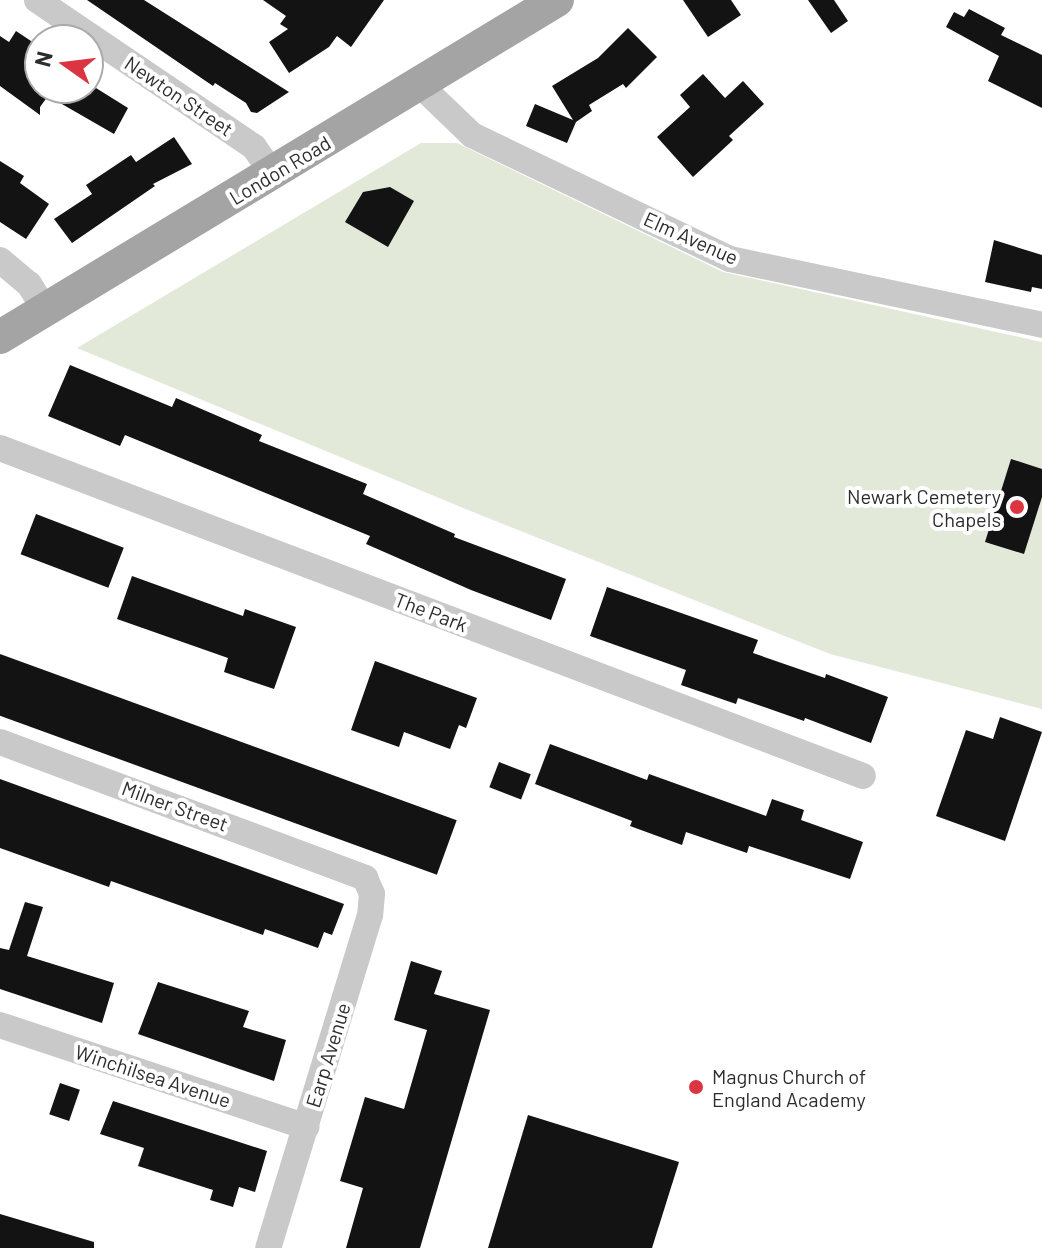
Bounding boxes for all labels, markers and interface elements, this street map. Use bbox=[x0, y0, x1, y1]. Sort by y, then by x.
north arrow bbox=[24, 24, 104, 104]
text: N bbox=[28, 48, 57, 69]
street label: Newton Street bbox=[120, 51, 238, 141]
street label: London Road bbox=[225, 130, 335, 210]
street label: Elm Avenue bbox=[640, 207, 742, 269]
place label: Newark Cemetery Chapels bbox=[847, 484, 1001, 531]
marker: Newark Cemetery Chapels bbox=[1008, 498, 1026, 516]
street label: The Park bbox=[391, 587, 471, 637]
street label: Milner Street bbox=[119, 776, 231, 836]
street label: Earp Avenue bbox=[301, 1000, 355, 1110]
street label: Winchilsea Avenue bbox=[72, 1040, 234, 1112]
place label: Magnus Church of England Academy bbox=[712, 1064, 866, 1111]
marker: Magnus Church of England Academy bbox=[687, 1078, 705, 1096]

